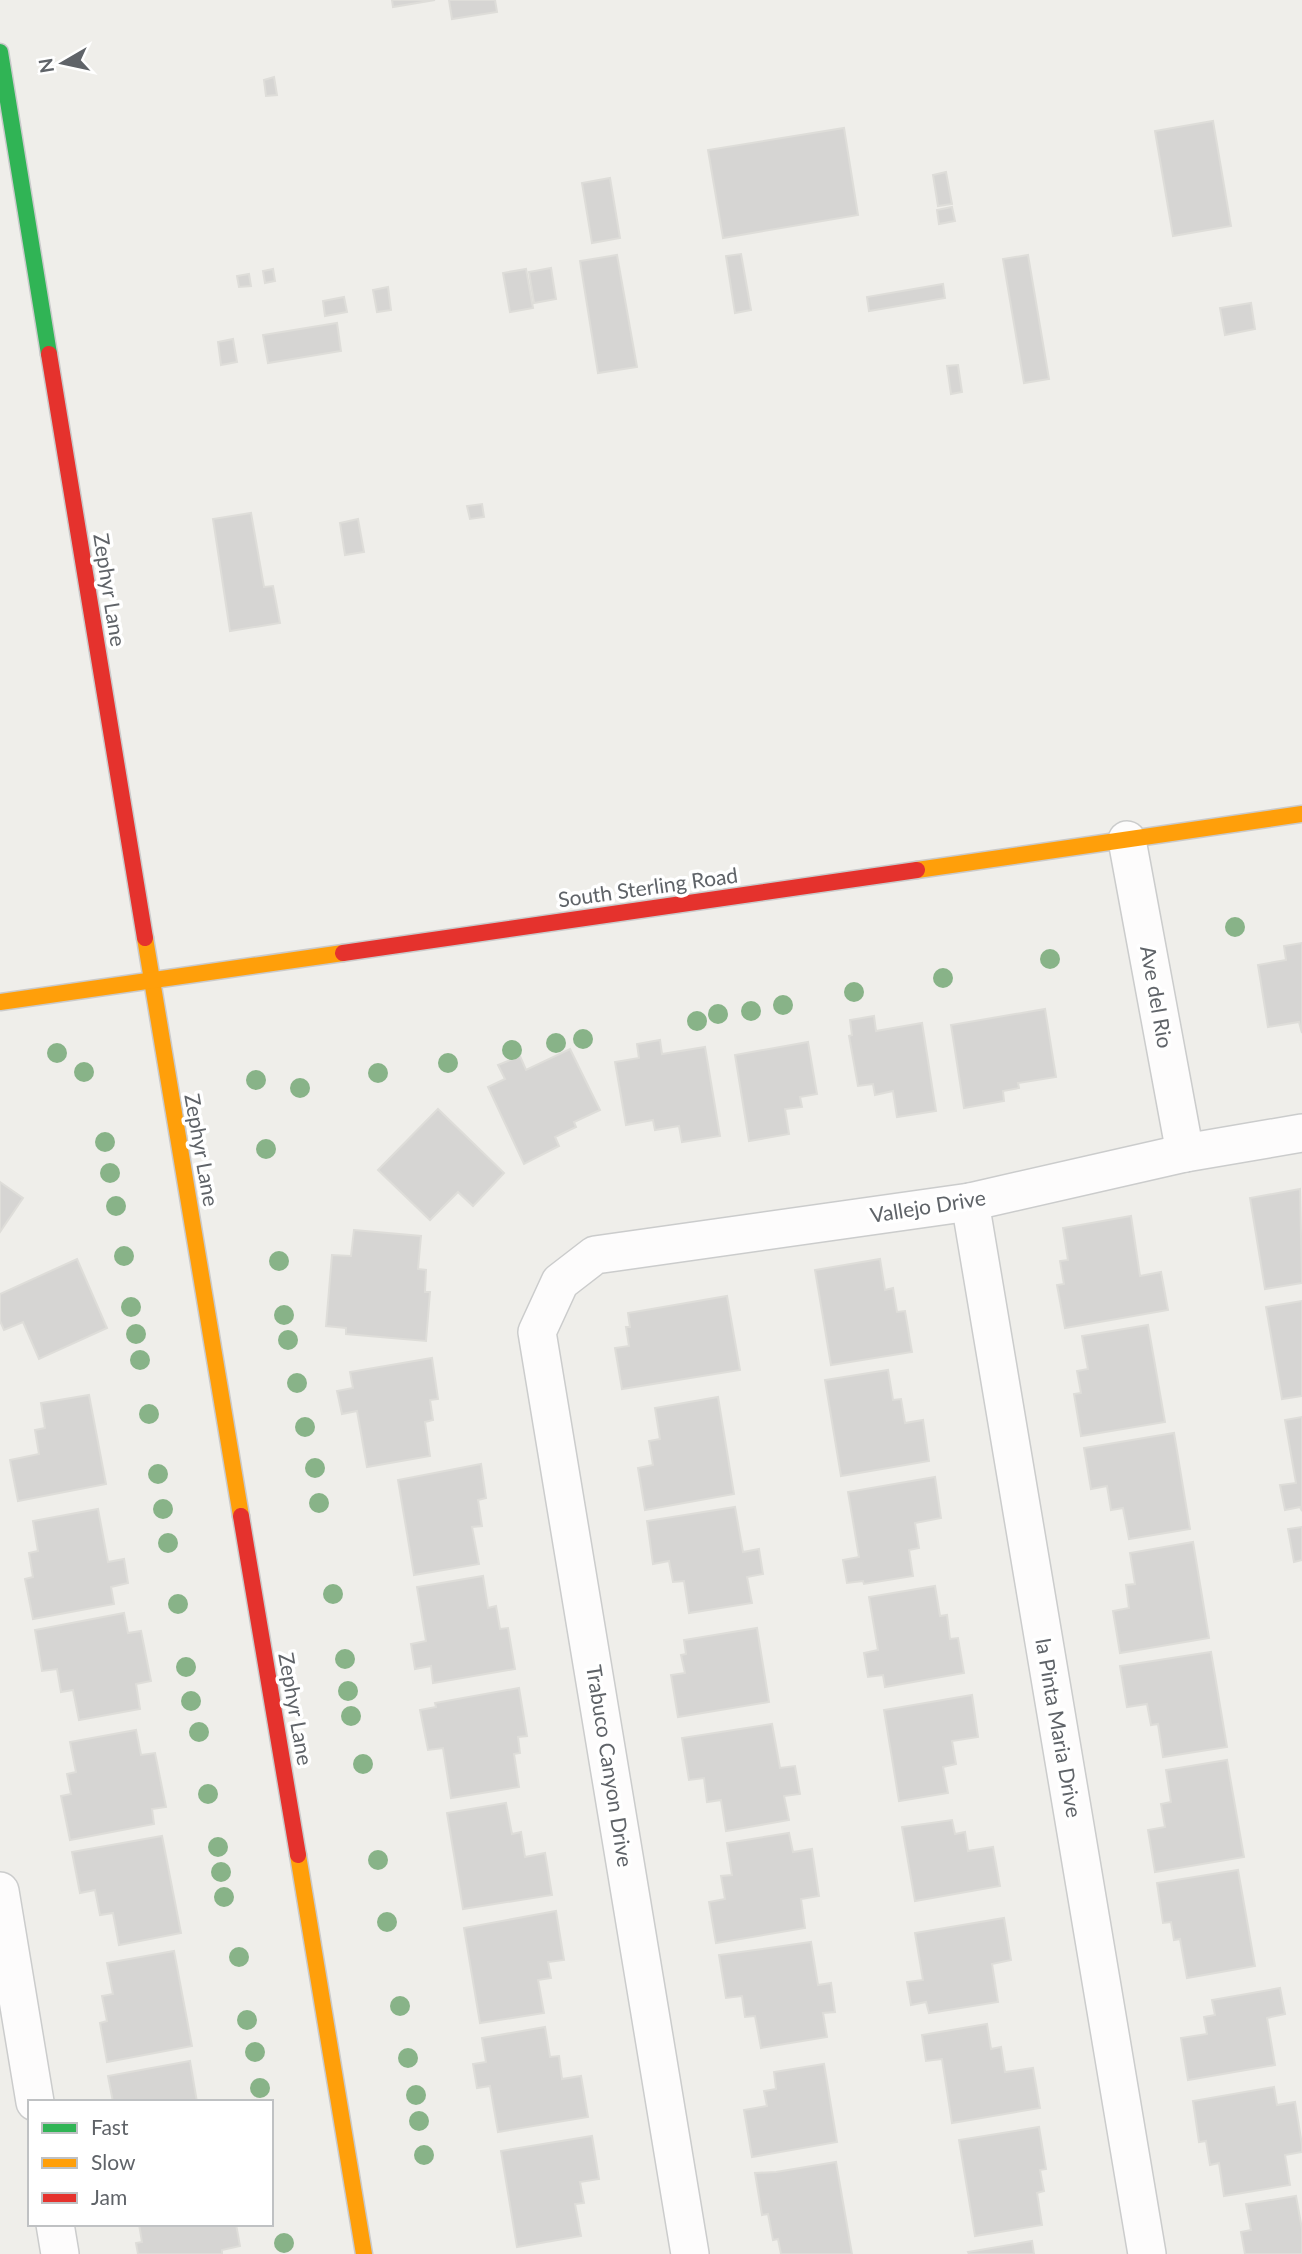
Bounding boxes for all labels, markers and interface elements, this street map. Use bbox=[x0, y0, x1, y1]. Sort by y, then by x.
north arrow bbox=[28, 28, 98, 98]
text: N bbox=[33, 57, 58, 75]
street label: Zephyr Lane bbox=[89, 532, 132, 648]
street label: South Sterling Road bbox=[556, 862, 739, 912]
street label: Ave del Rio bbox=[1136, 944, 1179, 1050]
street label: Zephyr Lane bbox=[180, 1091, 225, 1208]
street label: Vallejo Drive bbox=[868, 1184, 987, 1227]
street label: la Pinta Maria Drive bbox=[1031, 1636, 1088, 1819]
street label: Zephyr Lane bbox=[274, 1650, 319, 1767]
street label: Trabuco Canyon Drive bbox=[582, 1663, 639, 1869]
legend bbox=[28, 2100, 273, 2226]
text: Fast bbox=[91, 2114, 129, 2139]
text: Slow bbox=[91, 2149, 136, 2174]
text: Jam bbox=[91, 2184, 127, 2209]

